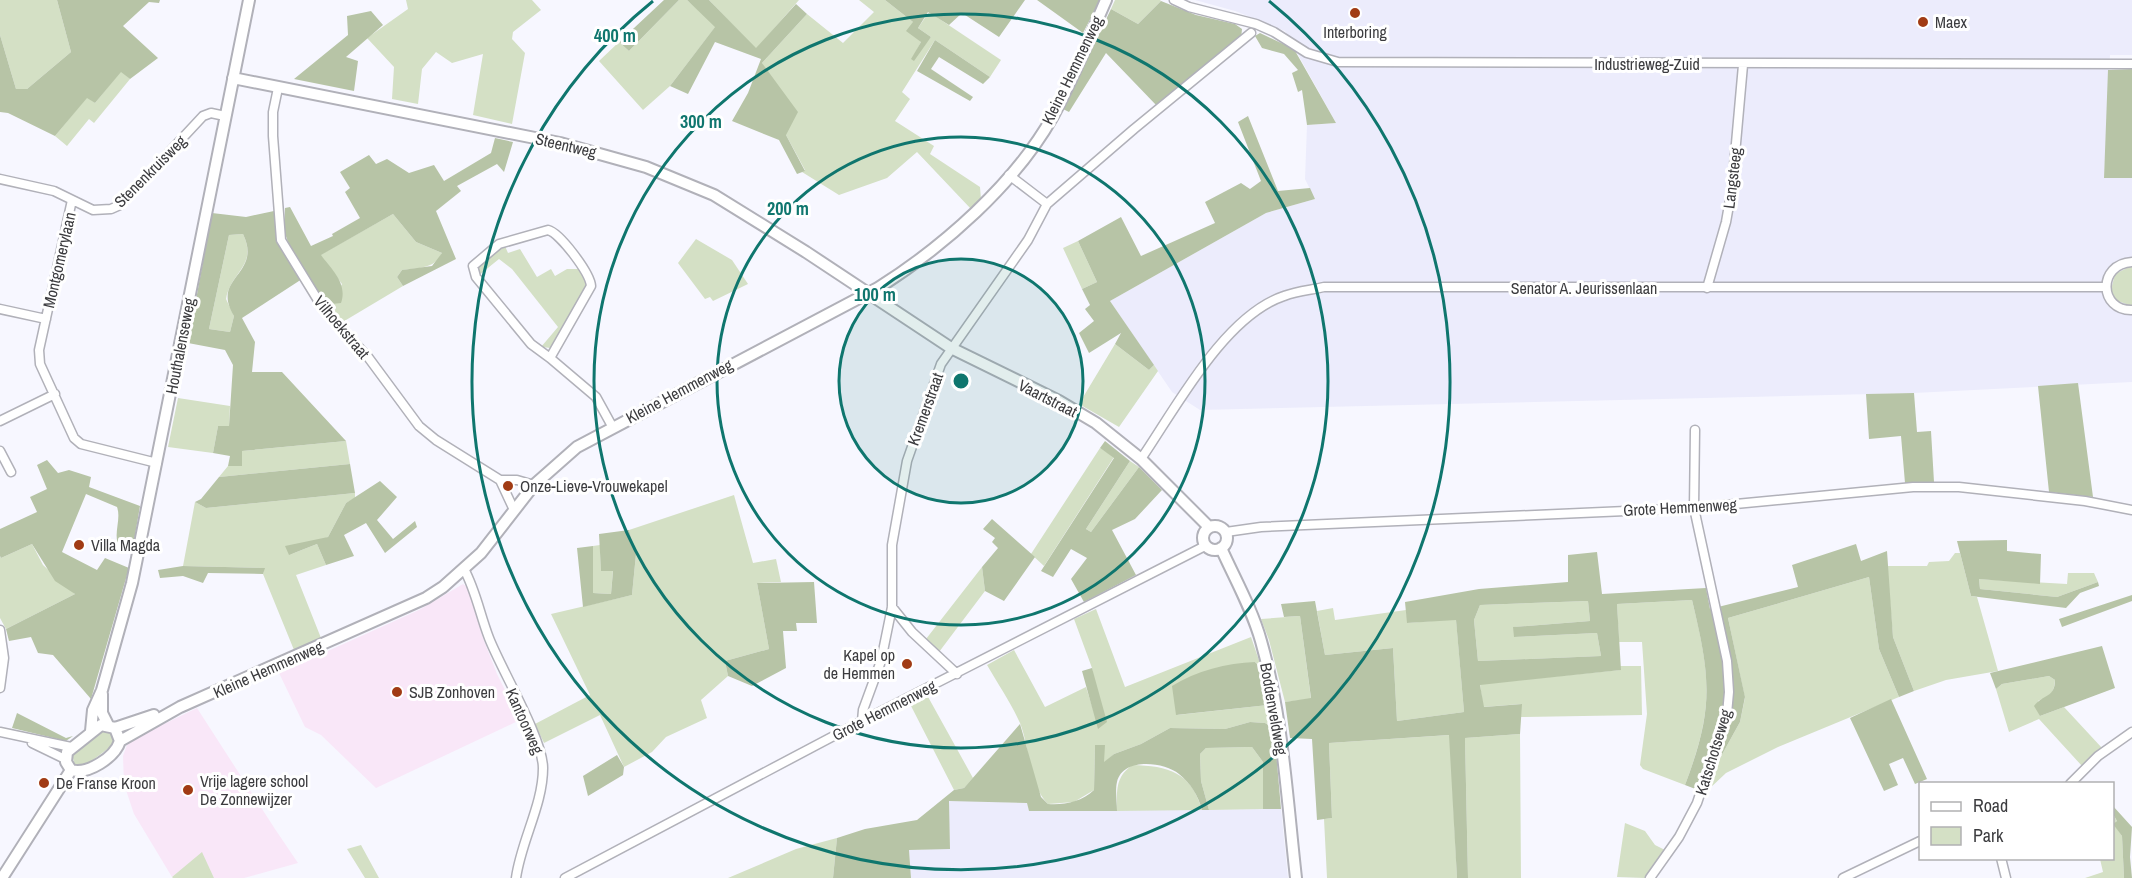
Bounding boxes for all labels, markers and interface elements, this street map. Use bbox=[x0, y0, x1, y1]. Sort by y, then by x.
marker: Interboring bbox=[1348, 6, 1362, 20]
street label: Kleine Hemmenweg bbox=[1036, 11, 1108, 128]
place label: Maex bbox=[1935, 11, 1968, 33]
marker: Maex bbox=[1916, 15, 1930, 29]
place label: Interboring bbox=[1323, 21, 1387, 43]
text: 400 m bbox=[594, 23, 636, 48]
street label: Industrieweg-Zuid bbox=[1594, 53, 1700, 75]
text: 300 m bbox=[680, 109, 722, 134]
street label: Steentweg bbox=[533, 127, 599, 163]
street label: Stenenkruisweg bbox=[109, 129, 192, 212]
street label: Langsteeg bbox=[1717, 146, 1747, 210]
text: 200 m bbox=[767, 196, 809, 221]
street label: Montgomerylaan bbox=[37, 210, 81, 310]
street label: Senator A. Jeurissenlaan bbox=[1511, 277, 1657, 299]
text: 100 m bbox=[854, 282, 896, 307]
street label: Vilhoekstraat bbox=[309, 291, 375, 364]
street label: Houthalenseweg bbox=[160, 295, 200, 396]
street label: Kleine Hemmenweg bbox=[622, 353, 737, 428]
street label: Kremerstraat bbox=[902, 369, 948, 448]
centre of rings bbox=[951, 371, 971, 391]
street label: Vaartstraat bbox=[1015, 374, 1081, 422]
place label: Onze-Lieve-Vrouwekapel bbox=[520, 475, 668, 497]
marker: Onze-Lieve-Vrouwekapel bbox=[501, 479, 515, 493]
street label: Grote Hemmenweg bbox=[1623, 493, 1738, 521]
place label: Villa Magda bbox=[91, 534, 161, 556]
marker: Villa Magda bbox=[72, 538, 86, 552]
street label: Kleine Hemmenweg bbox=[210, 635, 327, 703]
place label: Kapel op de Hemmen bbox=[824, 644, 895, 684]
marker: Kapel op de Hemmen bbox=[900, 657, 914, 671]
street label: Boddenveldweg bbox=[1255, 661, 1293, 758]
street label: Grote Hemmenweg bbox=[828, 674, 940, 746]
place label: SJB Zonhoven bbox=[409, 681, 495, 703]
marker: SJB Zonhoven bbox=[390, 685, 404, 699]
street label: Kantoorweg bbox=[501, 685, 550, 758]
street label: Katschotseweg bbox=[1689, 706, 1737, 798]
place label: Vrije lagere school De Zonnewijzer bbox=[200, 770, 308, 810]
place label: De Franse Kroon bbox=[56, 772, 156, 794]
marker: De Franse Kroon bbox=[37, 776, 51, 790]
legend bbox=[1919, 782, 2114, 860]
marker: Vrije lagere school De Zonnewijzer bbox=[181, 783, 195, 797]
text: Road bbox=[1973, 793, 2008, 818]
text: Park bbox=[1973, 823, 2004, 848]

